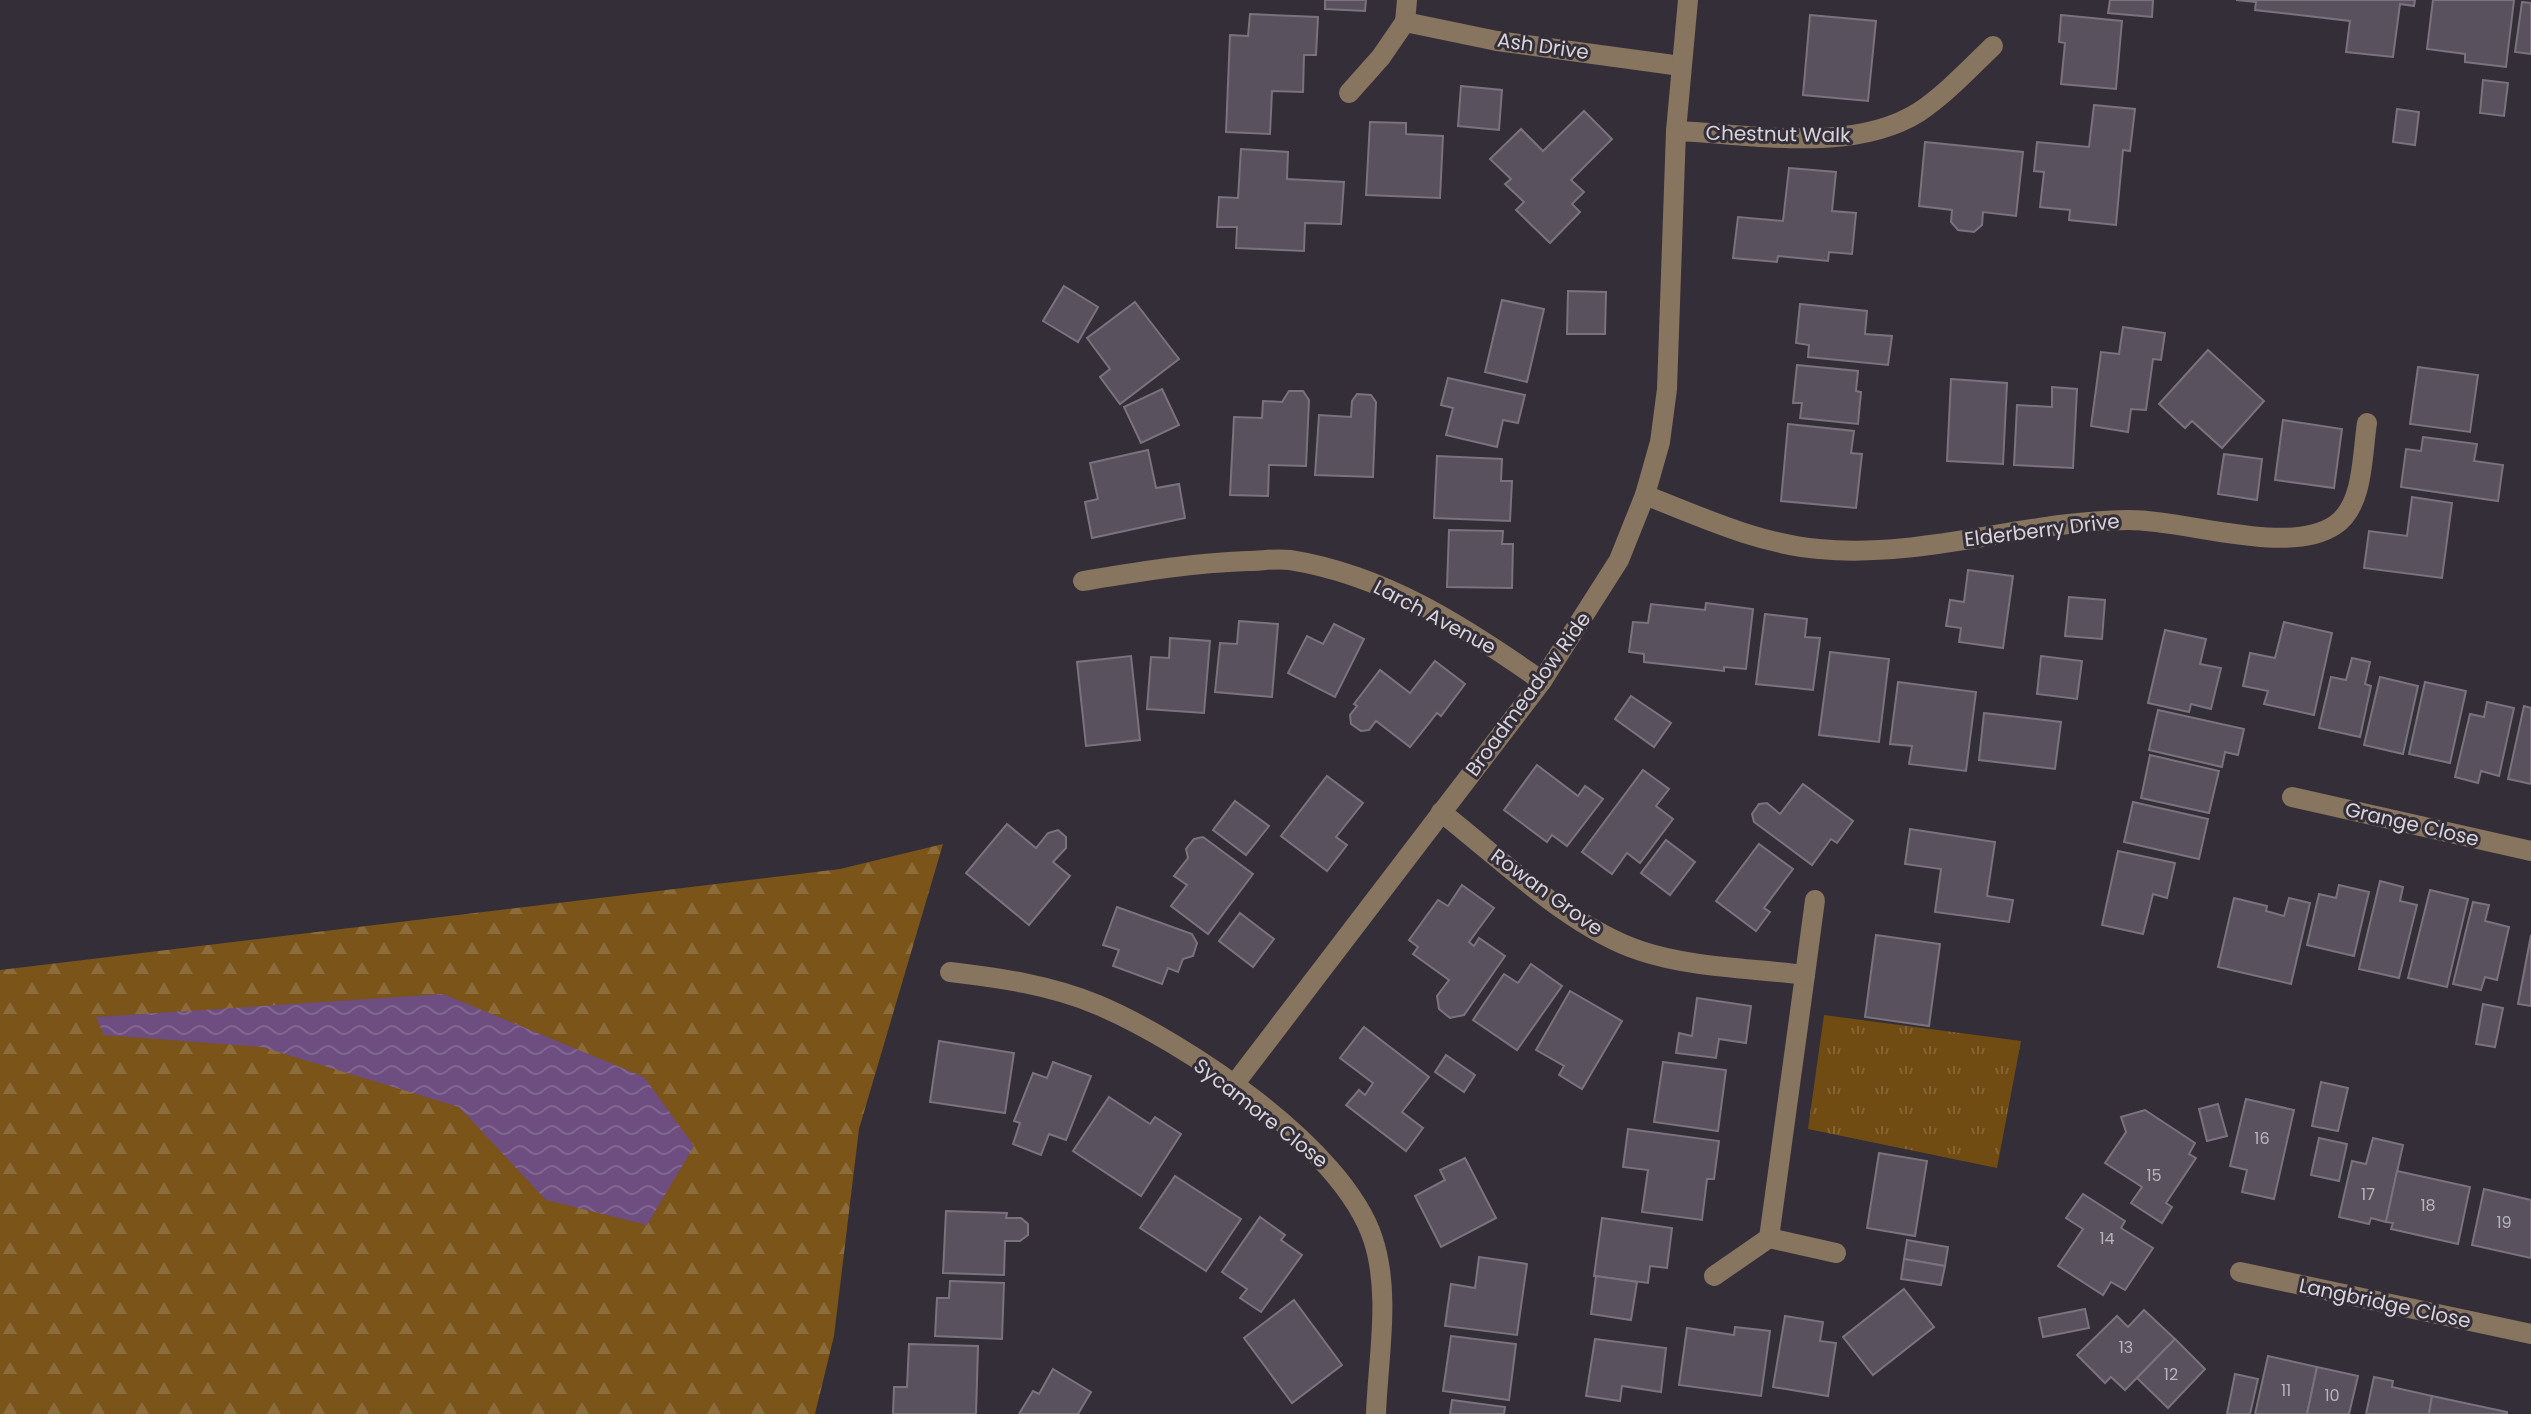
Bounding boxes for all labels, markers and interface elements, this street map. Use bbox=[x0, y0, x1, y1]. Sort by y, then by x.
street label: Ash Drive bbox=[1495, 26, 1591, 66]
street label: Chestnut Walk bbox=[1705, 119, 1851, 149]
street label: Elderberry Drive bbox=[1963, 507, 2121, 553]
street label: Larch Avenue bbox=[1369, 573, 1501, 661]
street label: Broadmeadow Ride bbox=[1459, 606, 1597, 782]
street label: Grange Close bbox=[2342, 795, 2482, 853]
street label: Rowan Grove bbox=[1485, 842, 1609, 942]
street label: Sycamore Close bbox=[1188, 1052, 1334, 1174]
house number: 16 bbox=[2254, 1127, 2270, 1150]
house number: 15 bbox=[2146, 1164, 2162, 1187]
house number: 17 bbox=[2361, 1183, 2375, 1206]
house number: 18 bbox=[2420, 1194, 2436, 1217]
house number: 19 bbox=[2496, 1211, 2512, 1234]
house number: 14 bbox=[2099, 1227, 2115, 1250]
street label: Langbridge Close bbox=[2296, 1271, 2474, 1335]
house number: 13 bbox=[2119, 1336, 2133, 1359]
house number: 12 bbox=[2164, 1363, 2178, 1386]
house number: 11 bbox=[2281, 1379, 2291, 1402]
house number: 10 bbox=[2324, 1384, 2340, 1407]

